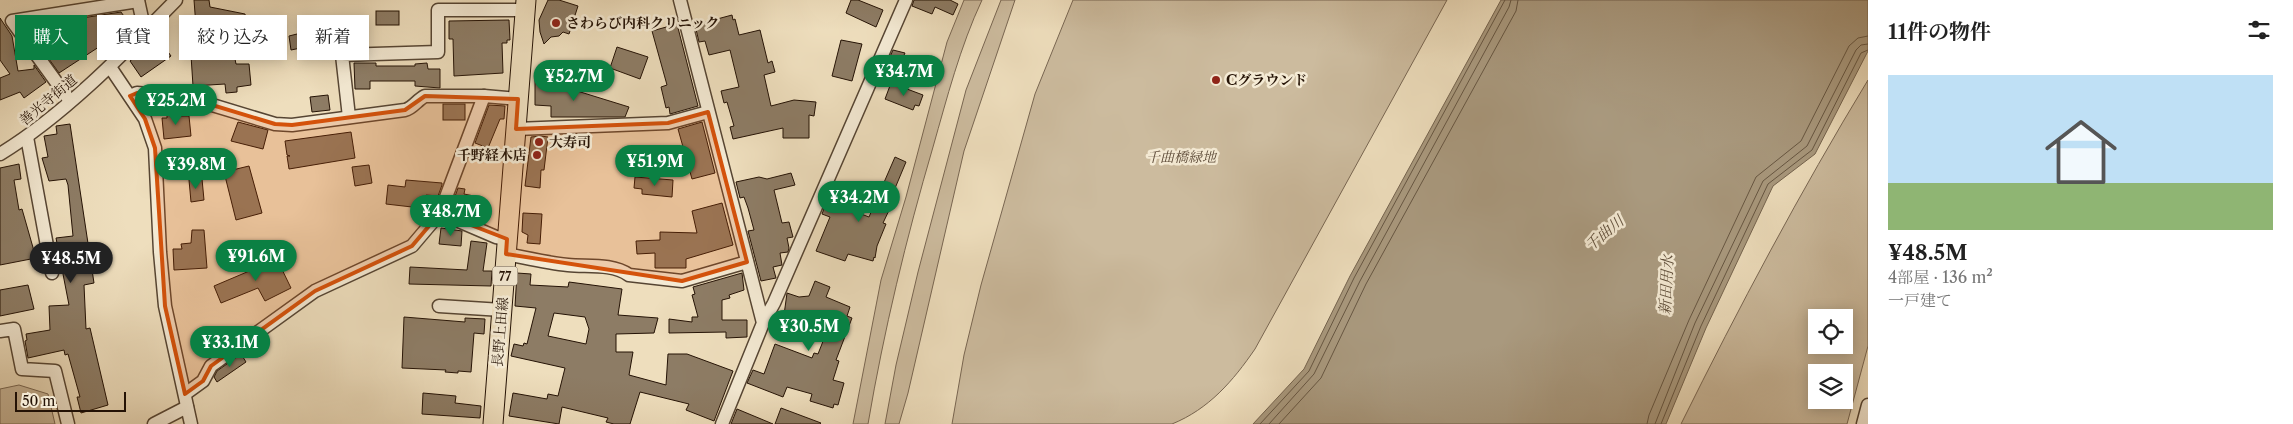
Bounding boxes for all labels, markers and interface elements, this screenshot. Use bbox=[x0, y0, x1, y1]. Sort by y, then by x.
place label: さわらび内科クリニック bbox=[566, 14, 719, 32]
chip: 購入 bbox=[15, 15, 87, 60]
chip: 賃貸 bbox=[97, 15, 169, 60]
chip: 絞り込み bbox=[179, 15, 287, 60]
chip: 新着 bbox=[297, 15, 369, 60]
icon: filters bbox=[2245, 16, 2273, 44]
marker: さわらび内科クリニック bbox=[550, 17, 562, 29]
text: 11件の物件 bbox=[1888, 19, 1991, 44]
pin: ¥34.7M bbox=[863, 54, 945, 97]
pin: ¥52.7M bbox=[533, 59, 615, 102]
text: ¥34.7M bbox=[874, 61, 934, 81]
text: ¥52.7M bbox=[545, 66, 603, 86]
street label: 善光寺街道 bbox=[15, 71, 81, 129]
place label: Cグラウンド bbox=[1226, 71, 1307, 89]
marker: Cグラウンド bbox=[1210, 74, 1222, 86]
pin: ¥25.2M bbox=[135, 84, 217, 126]
text: ¥25.2M bbox=[146, 90, 206, 110]
icon: home bbox=[2036, 107, 2126, 197]
place label: 大寿司 bbox=[549, 133, 591, 151]
marker: 大寿司 bbox=[533, 136, 545, 148]
pin: ¥51.9M bbox=[614, 144, 696, 187]
place label: 千野経木店 bbox=[457, 146, 527, 164]
pin: ¥39.8M bbox=[155, 148, 237, 190]
park label: 千曲橋緑地 bbox=[1146, 148, 1218, 166]
marker: 千野経木店 bbox=[531, 149, 543, 161]
text: ¥51.9M bbox=[626, 151, 684, 171]
text: ¥39.8M bbox=[166, 154, 226, 174]
pin: ¥34.2M bbox=[818, 180, 900, 223]
text: ¥34.2M bbox=[829, 187, 889, 207]
pin: ¥48.7M bbox=[410, 194, 492, 237]
text: ¥48.7M bbox=[421, 201, 481, 221]
water label: 千曲川 bbox=[1581, 210, 1629, 255]
pin: ¥91.6M bbox=[215, 240, 297, 282]
text: ¥48.5M bbox=[1888, 240, 1967, 265]
pin: ¥48.5M bbox=[30, 242, 112, 284]
text: ¥91.6M bbox=[227, 246, 285, 266]
text: ¥48.5M bbox=[41, 248, 101, 268]
water label: 新田用水 bbox=[1655, 253, 1677, 315]
road number: 77 bbox=[492, 266, 518, 286]
text: 4部屋 · 136 m² bbox=[1888, 267, 1993, 287]
text: 一戸建て bbox=[1888, 290, 1952, 310]
street label: 長野上田線 bbox=[488, 296, 512, 368]
map controls bbox=[1808, 309, 1853, 409]
button: locate bbox=[1808, 309, 1853, 354]
pin: ¥30.5M bbox=[768, 310, 850, 352]
text: ¥30.5M bbox=[779, 316, 839, 336]
pin: ¥33.1M bbox=[189, 326, 271, 368]
text: ¥33.1M bbox=[201, 332, 259, 352]
button: layers bbox=[1808, 364, 1853, 409]
scale bar bbox=[15, 389, 126, 412]
text: 50 m bbox=[22, 392, 55, 410]

